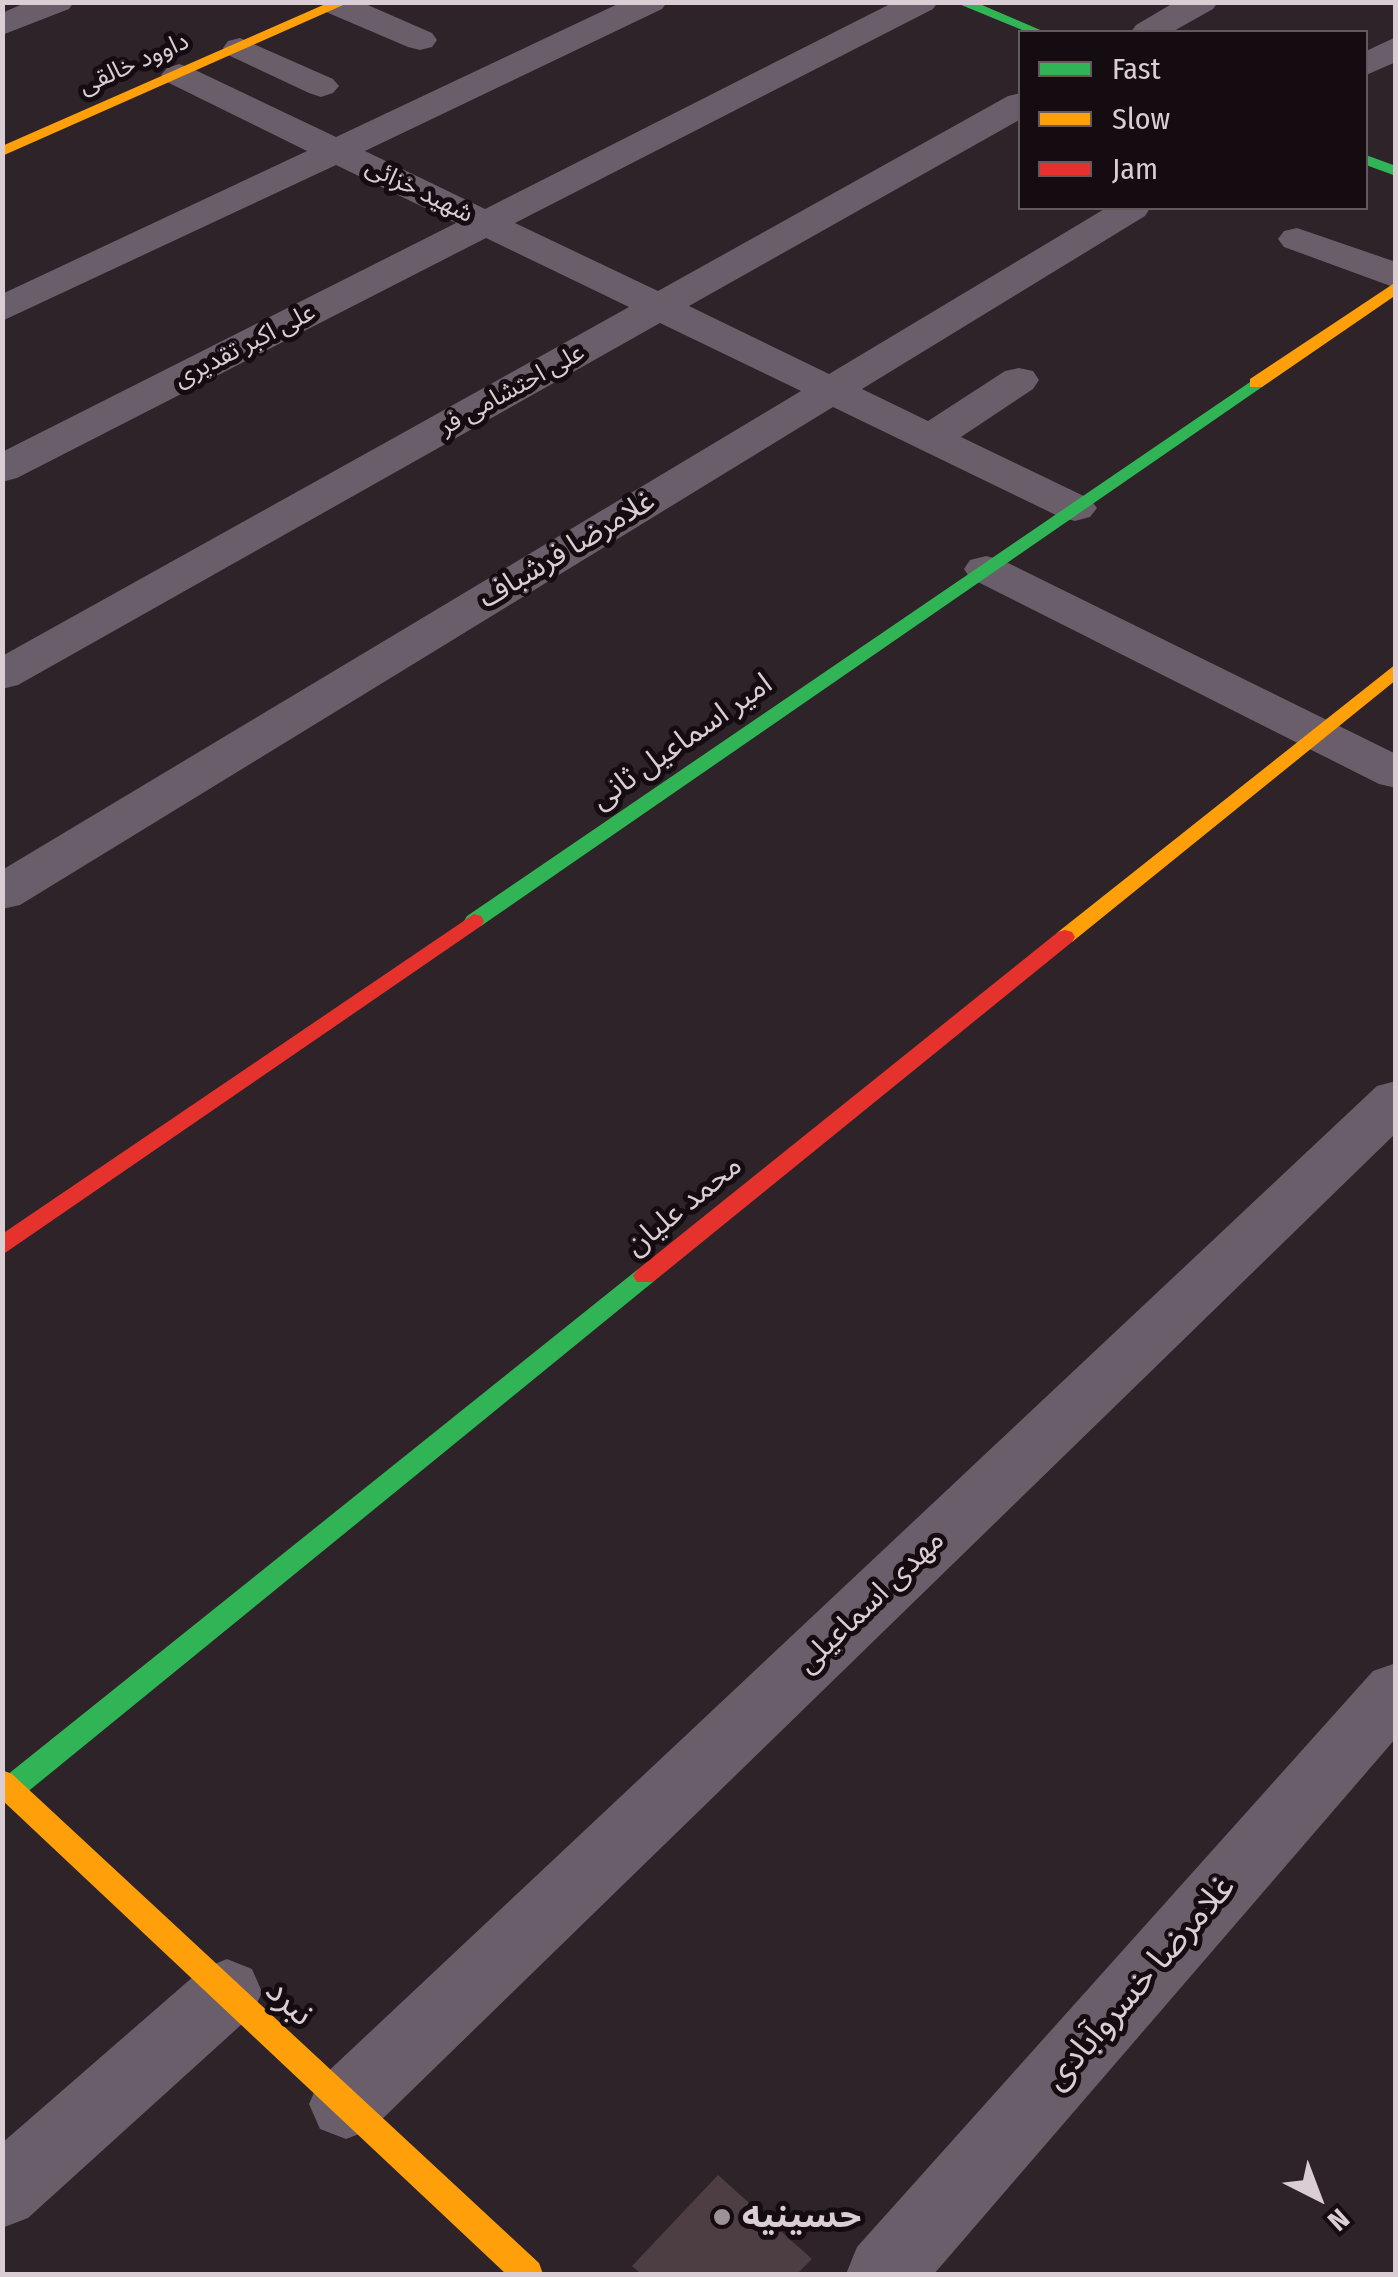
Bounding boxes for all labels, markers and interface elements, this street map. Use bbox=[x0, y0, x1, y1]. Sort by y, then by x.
street label: داوود خالقی bbox=[74, 26, 194, 102]
legend bbox=[1018, 30, 1368, 210]
text: Fast bbox=[1112, 51, 1160, 87]
text: Slow bbox=[1112, 101, 1170, 137]
text: Jam bbox=[1112, 151, 1158, 187]
street label: شهید خزائی bbox=[360, 152, 478, 230]
street label: علی اکبر تقدیری bbox=[169, 298, 321, 394]
street label: علی احتشامی فر bbox=[434, 338, 590, 442]
street label: غلامرضا فرشباف bbox=[472, 483, 662, 617]
street label: امیر اسماعیل ثانی bbox=[585, 666, 779, 818]
street label: محمد علیان bbox=[618, 1148, 750, 1264]
street label: مهدی اسماعیلی bbox=[790, 1523, 952, 1681]
street label: غلامرضا خسروآبادی bbox=[1035, 1867, 1245, 2099]
street label: نبرد bbox=[256, 1970, 322, 2036]
north arrow bbox=[1268, 2147, 1368, 2247]
place label: حسینیه bbox=[742, 2196, 861, 2238]
text: N bbox=[1321, 2202, 1356, 2238]
marker: حسینیه bbox=[711, 2206, 733, 2228]

